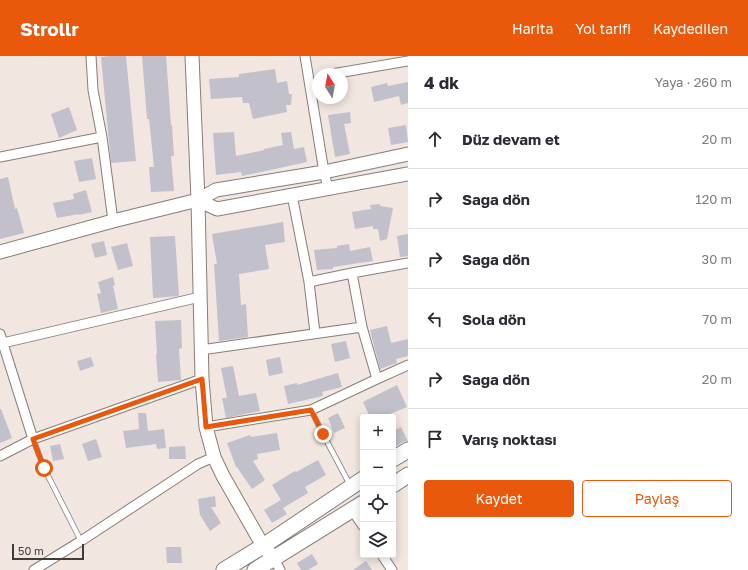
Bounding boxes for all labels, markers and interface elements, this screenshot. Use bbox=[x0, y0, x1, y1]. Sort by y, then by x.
text: Strollr bbox=[20, 17, 79, 40]
text: Harita bbox=[512, 20, 553, 37]
text: Yol tarifi bbox=[575, 20, 631, 37]
text: Kaydedilen bbox=[653, 20, 728, 37]
north arrow bbox=[312, 68, 348, 104]
text: 4 dk bbox=[424, 72, 459, 93]
text: Yaya · 260 m bbox=[655, 74, 732, 90]
icon: ahead bbox=[424, 128, 446, 150]
text: Düz devam et bbox=[462, 130, 560, 148]
text: 20 m bbox=[702, 131, 732, 147]
icon: right bbox=[424, 188, 446, 210]
text: Sağa dön bbox=[462, 190, 530, 208]
text: 120 m bbox=[695, 191, 732, 207]
icon: right bbox=[424, 248, 446, 270]
text: Sağa dön bbox=[462, 250, 530, 268]
text: 30 m bbox=[702, 251, 732, 267]
icon: left bbox=[424, 308, 446, 330]
text: Sola dön bbox=[462, 310, 526, 328]
text: 70 m bbox=[702, 311, 732, 327]
icon: right bbox=[424, 368, 446, 390]
text: Sağa dön bbox=[462, 370, 530, 388]
text: 20 m bbox=[702, 371, 732, 387]
map controls bbox=[360, 414, 396, 558]
button: + bbox=[360, 414, 396, 450]
route end bbox=[314, 425, 332, 443]
icon: arrive bbox=[424, 428, 446, 450]
text: Varış noktası bbox=[462, 430, 557, 448]
button: − bbox=[360, 450, 396, 486]
route start bbox=[35, 459, 53, 477]
button: Kaydet bbox=[424, 480, 574, 517]
button: Paylaş bbox=[582, 480, 732, 517]
button: locate bbox=[360, 486, 396, 522]
button: layers bbox=[360, 522, 396, 558]
scale bar bbox=[12, 542, 84, 561]
text: 50 m bbox=[18, 544, 44, 557]

